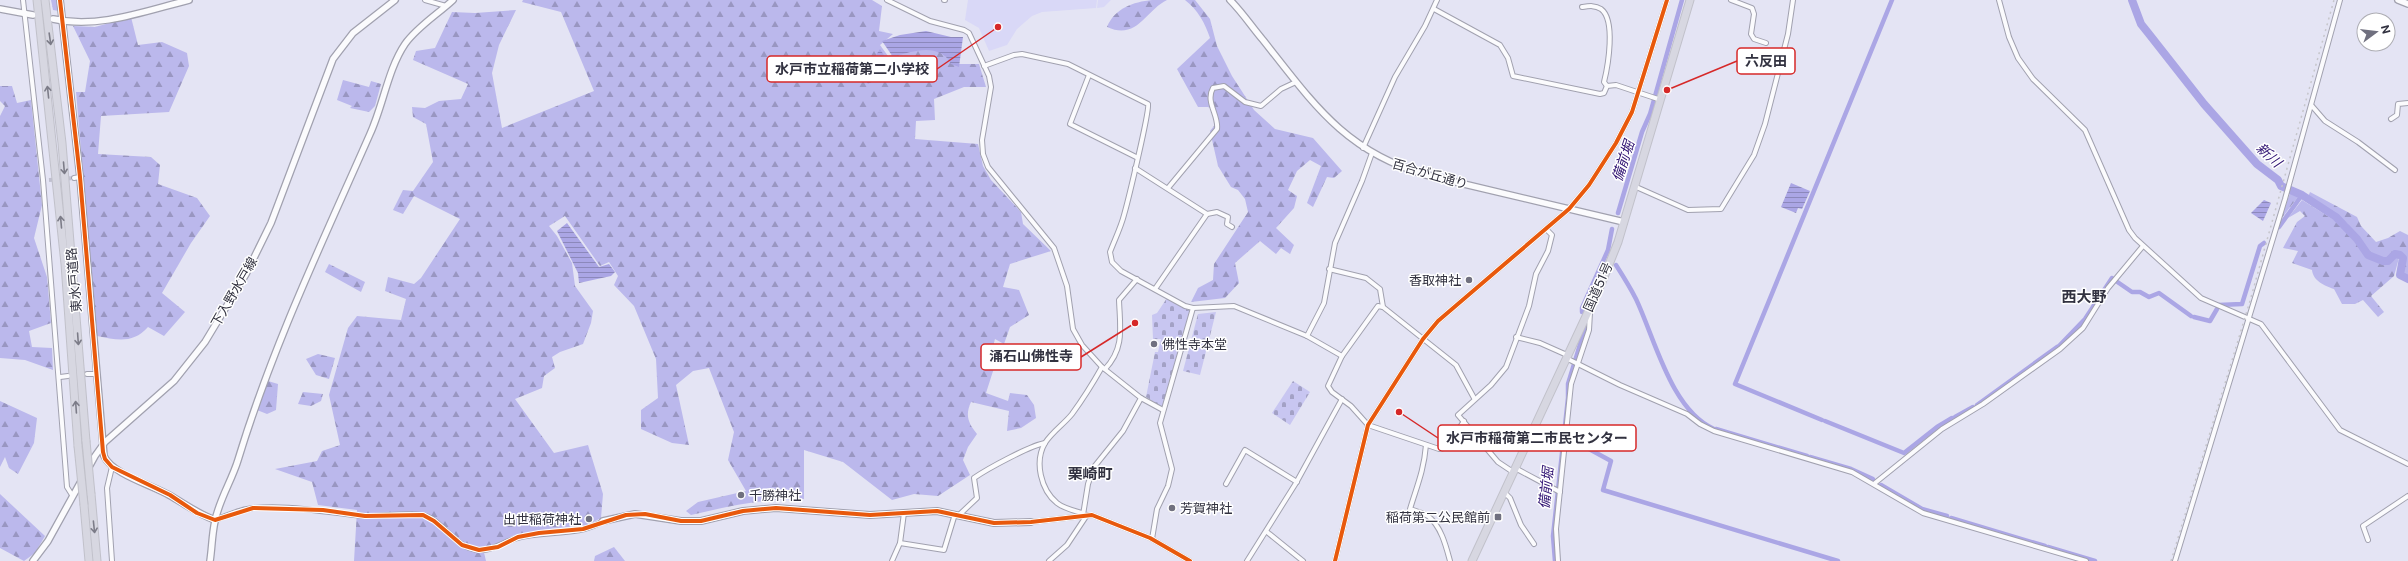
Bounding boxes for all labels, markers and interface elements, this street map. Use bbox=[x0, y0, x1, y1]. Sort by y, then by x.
north arrow bbox=[2356, 12, 2396, 52]
text: N bbox=[2379, 24, 2393, 35]
one-way arrow bbox=[46, 32, 54, 45]
callout: 六反田 bbox=[1737, 48, 1795, 74]
text: 六反田 bbox=[1745, 53, 1787, 69]
callout: 水戸市立稲荷第二小学校 bbox=[767, 56, 937, 82]
text: 水戸市立稲荷第二小学校 bbox=[775, 61, 929, 77]
one-way arrow bbox=[44, 86, 51, 99]
water label: 備前堀 bbox=[1609, 137, 1638, 183]
water label: 新川 bbox=[2253, 140, 2286, 172]
street label: 百合が丘通り bbox=[1390, 156, 1470, 192]
one-way arrow bbox=[61, 161, 68, 174]
one-way arrow bbox=[57, 216, 64, 229]
street label: 東水戸道路 bbox=[64, 247, 84, 313]
street label: 下入野水戸線 bbox=[208, 254, 260, 330]
street label: 国道51号 bbox=[1580, 260, 1616, 314]
place label: 香取神社 bbox=[1409, 273, 1461, 288]
marker: 香取神社 bbox=[1464, 275, 1474, 285]
district label: 西大野 bbox=[2061, 288, 2107, 305]
one-way arrow bbox=[75, 332, 82, 345]
place label: 佛性寺本堂 bbox=[1162, 337, 1227, 352]
marker: 佛性寺本堂 bbox=[1149, 339, 1159, 349]
callout: 涌石山佛性寺 bbox=[981, 344, 1081, 370]
text: 涌石山佛性寺 bbox=[989, 348, 1073, 364]
one-way arrow bbox=[72, 401, 79, 414]
callout: 水戸市稲荷第二市民センター bbox=[1438, 425, 1636, 451]
text: 水戸市稲荷第二市民センター bbox=[1446, 430, 1628, 446]
water label: 備前堀 bbox=[1536, 464, 1556, 510]
district label: 栗崎町 bbox=[1067, 465, 1113, 482]
place label: 千勝神社 bbox=[749, 488, 801, 503]
marker: 千勝神社 bbox=[736, 490, 746, 500]
place label: 芳賀神社 bbox=[1180, 501, 1232, 516]
marker: 芳賀神社 bbox=[1167, 503, 1177, 513]
place label: 稲荷第二公民館前 bbox=[1386, 510, 1490, 525]
place label: 出世稲荷神社 bbox=[503, 512, 581, 527]
marker: 稲荷第二公民館前 bbox=[1493, 512, 1503, 522]
marker: 出世稲荷神社 bbox=[584, 514, 594, 524]
one-way arrow bbox=[90, 520, 98, 533]

